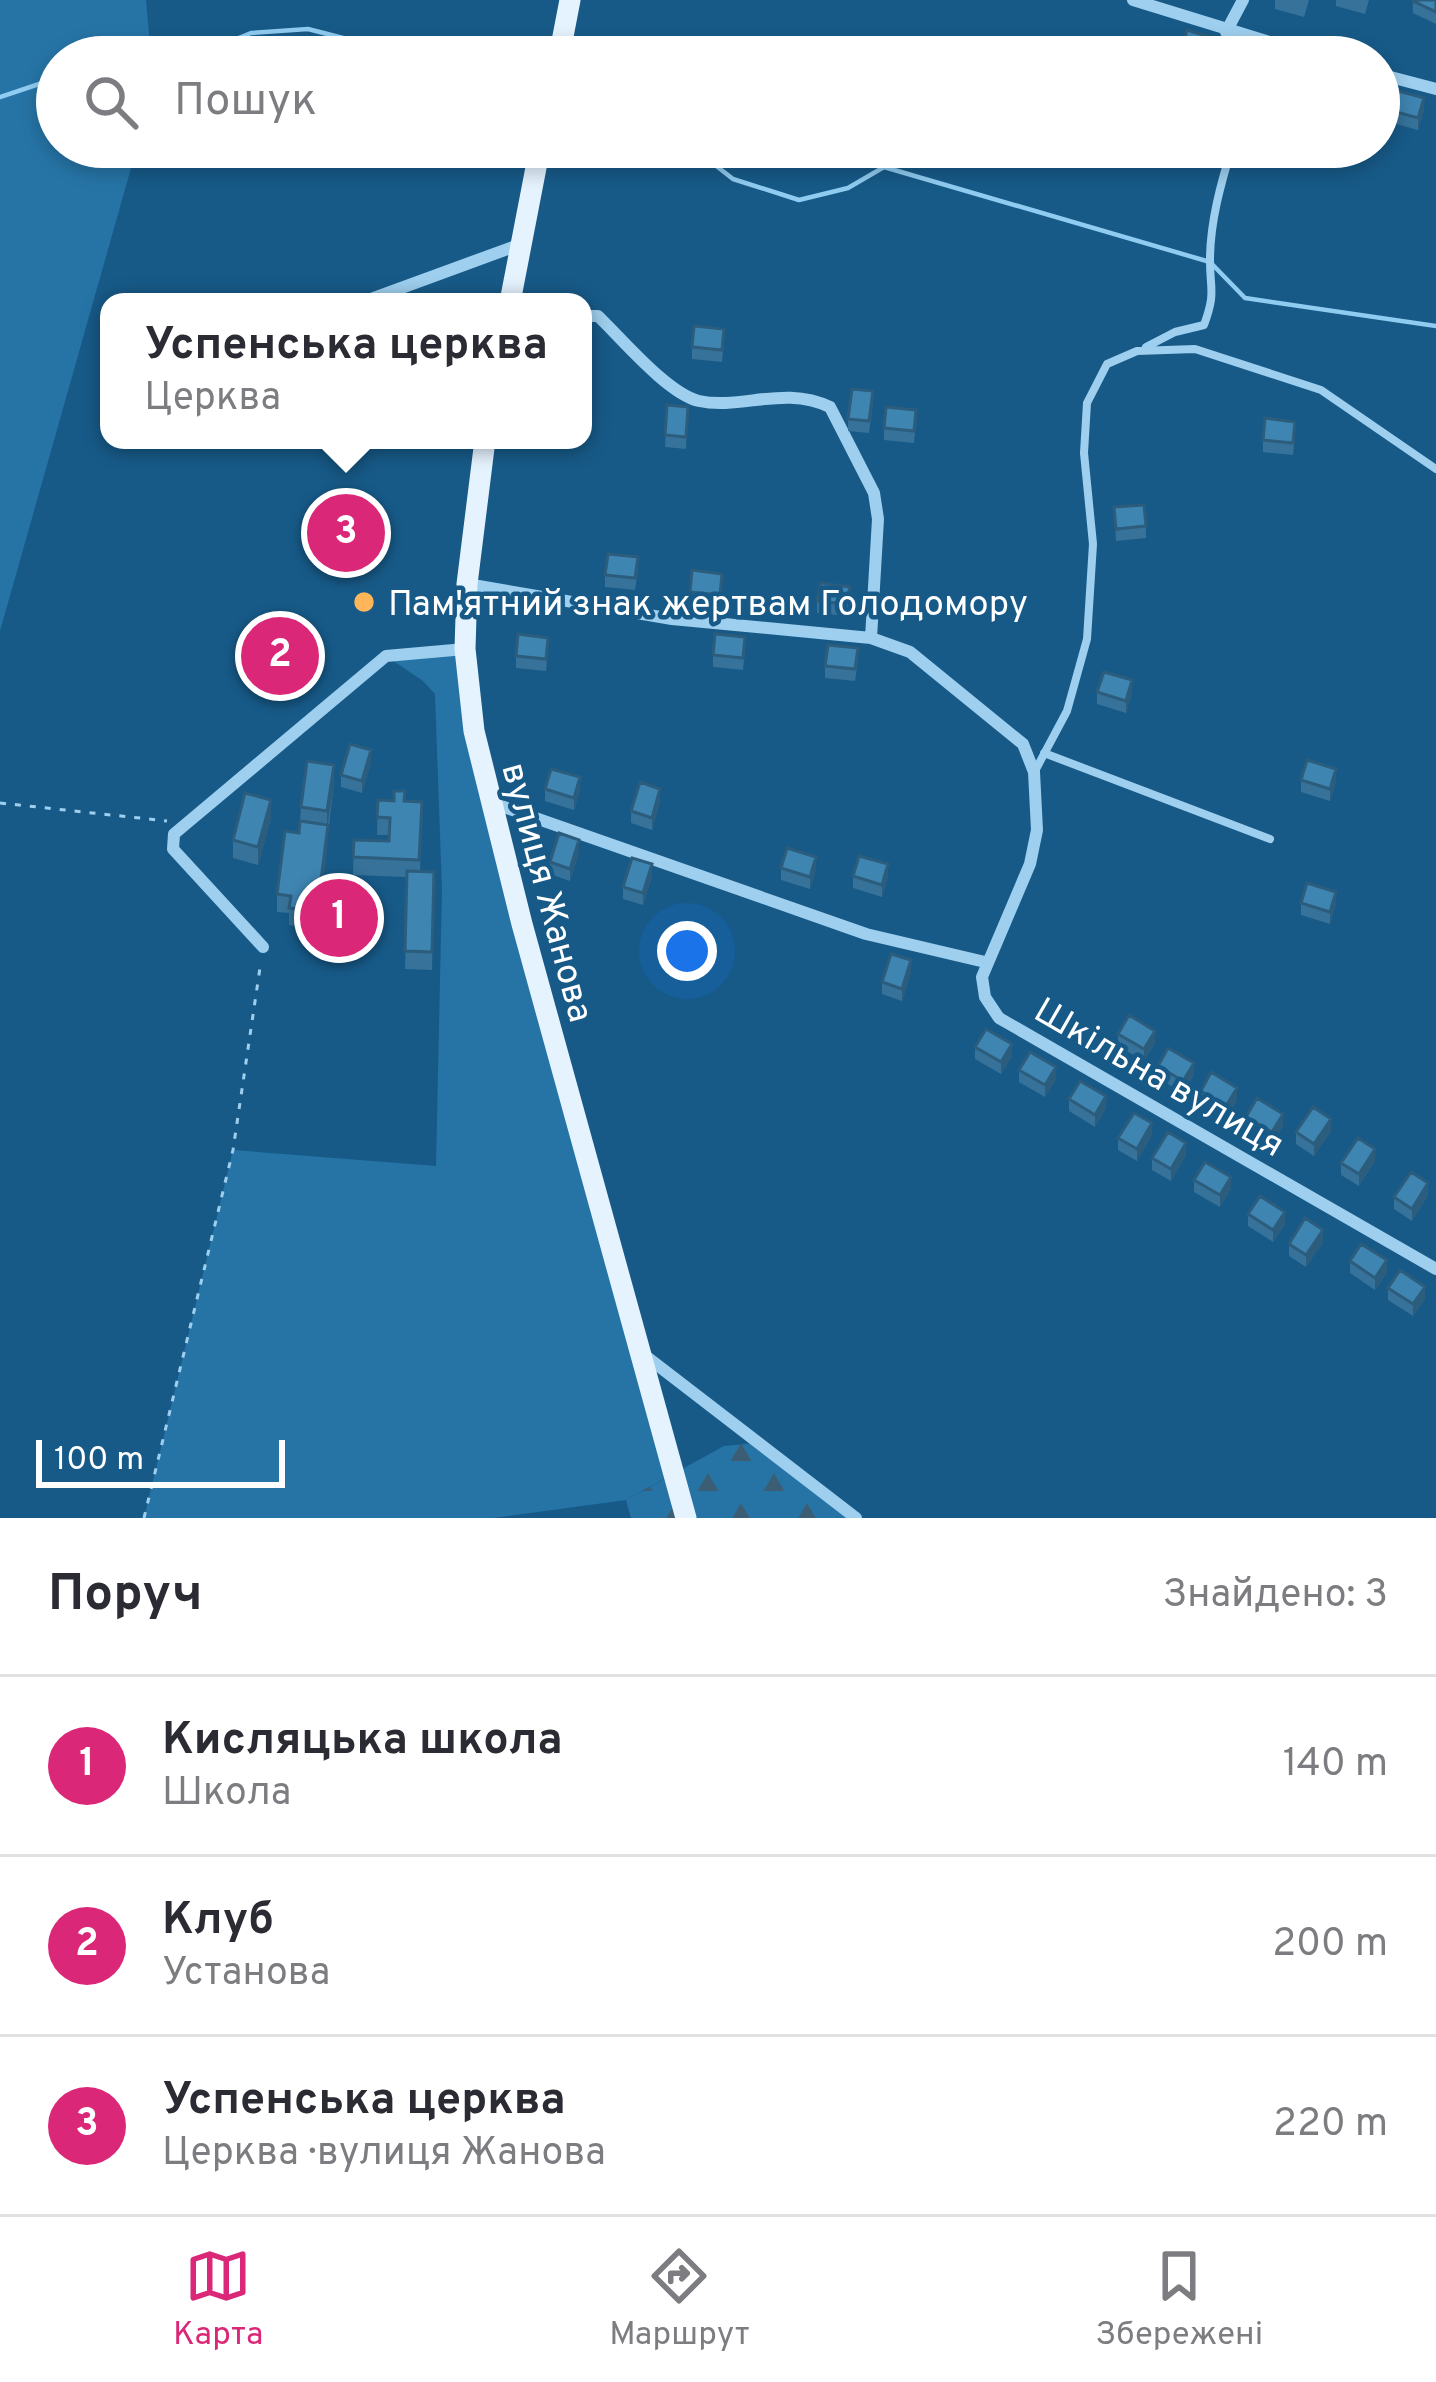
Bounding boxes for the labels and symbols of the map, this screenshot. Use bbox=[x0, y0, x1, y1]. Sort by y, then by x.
pin: 3 bbox=[307, 488, 385, 578]
place label: Пам'ятний знак жертвам Голодомору bbox=[388, 583, 1028, 629]
marker: Пам'ятний знак жертвам Голодомору bbox=[351, 589, 377, 615]
pin: 2 bbox=[241, 611, 319, 701]
street label: вулиця Жанова bbox=[488, 758, 602, 1028]
pin: 1 bbox=[300, 873, 378, 963]
your location bbox=[657, 921, 717, 981]
street label: Шкільна вулиця bbox=[1025, 989, 1291, 1170]
scale bar bbox=[36, 1434, 285, 1487]

